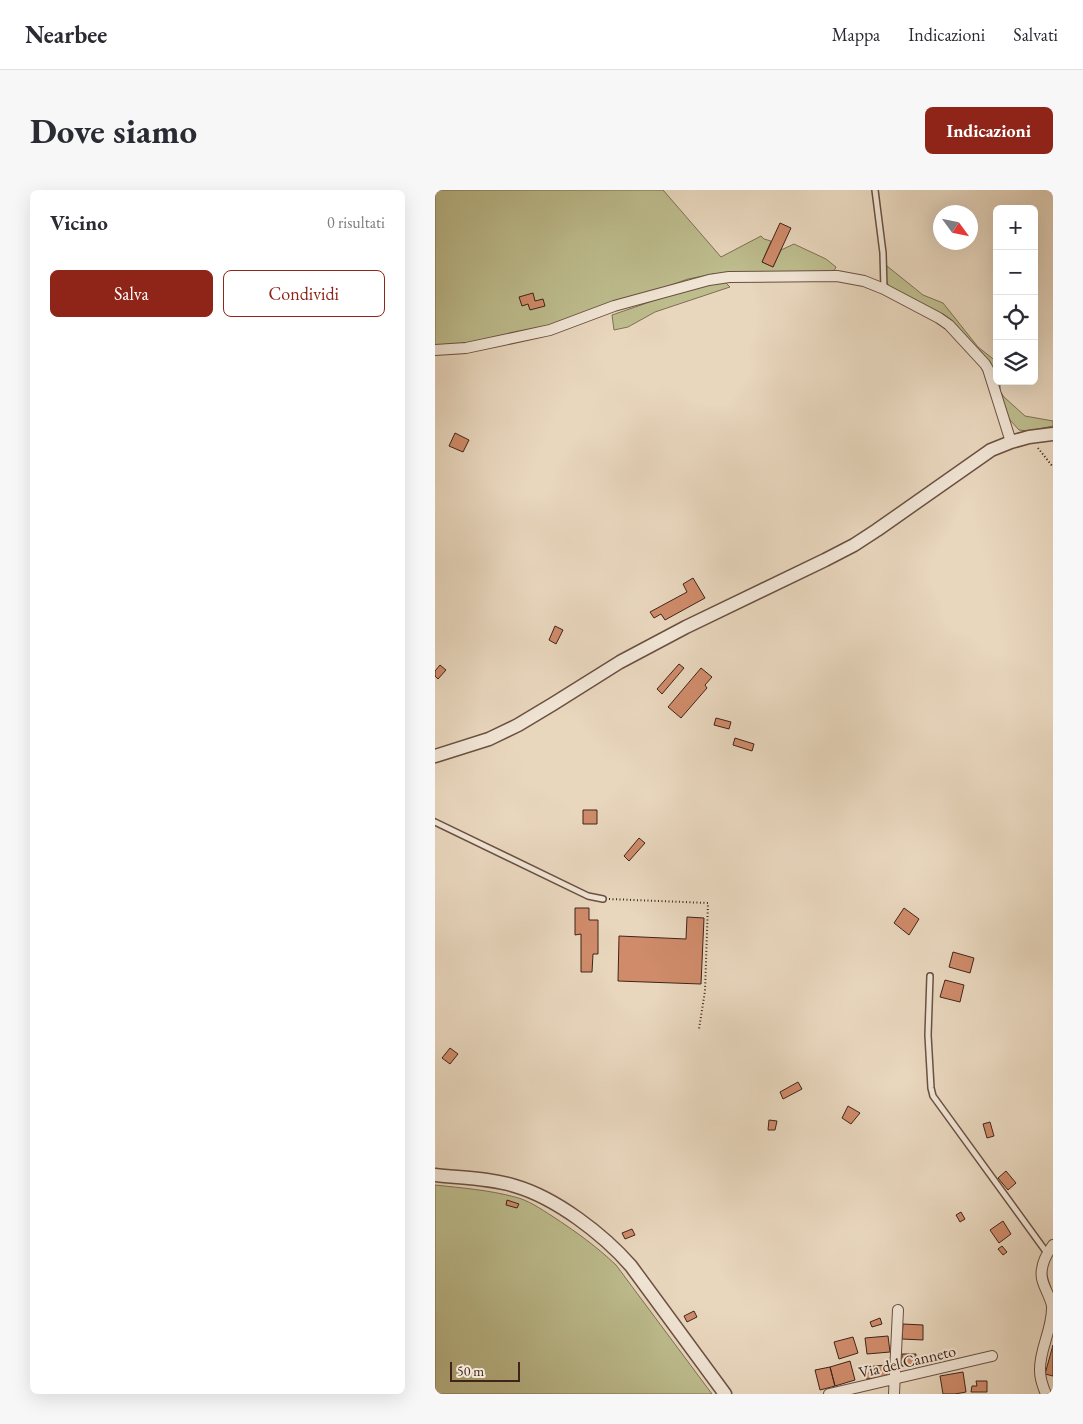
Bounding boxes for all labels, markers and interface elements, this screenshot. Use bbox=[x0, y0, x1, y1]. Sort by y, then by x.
text: Nearbee bbox=[25, 19, 107, 50]
text: Mappa bbox=[832, 23, 880, 46]
text: Indicazioni bbox=[908, 23, 985, 46]
text: Salvati bbox=[1013, 23, 1058, 46]
button: Indicazioni bbox=[925, 107, 1053, 154]
text: Dove siamo bbox=[30, 108, 197, 153]
north arrow bbox=[933, 205, 978, 250]
map controls bbox=[993, 205, 1038, 385]
button: + bbox=[993, 205, 1038, 250]
text: Vicino bbox=[50, 209, 108, 236]
text: 0 risultati bbox=[327, 212, 385, 233]
button: − bbox=[993, 250, 1038, 295]
button: Salva bbox=[50, 270, 213, 317]
button: Condividi bbox=[223, 270, 385, 317]
button: locate bbox=[993, 295, 1038, 340]
button: layers bbox=[993, 340, 1038, 385]
street label: Via del Canneto bbox=[856, 1340, 958, 1383]
scale bar bbox=[450, 1359, 520, 1382]
text: 50 m bbox=[457, 1362, 484, 1380]

